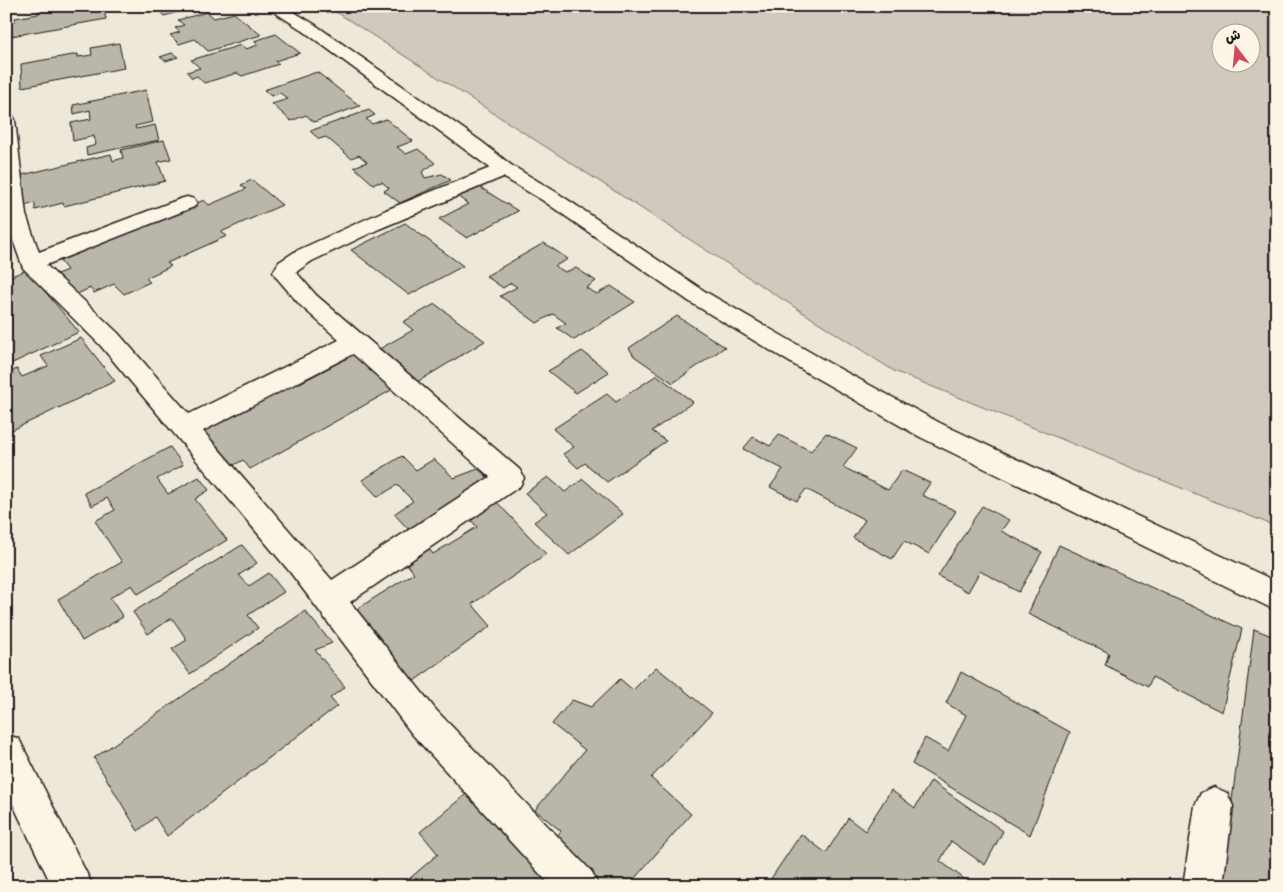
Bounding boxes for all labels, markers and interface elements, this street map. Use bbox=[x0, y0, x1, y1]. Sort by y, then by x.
north arrow bbox=[1210, 22, 1260, 72]
text: ش bbox=[1222, 24, 1242, 46]

